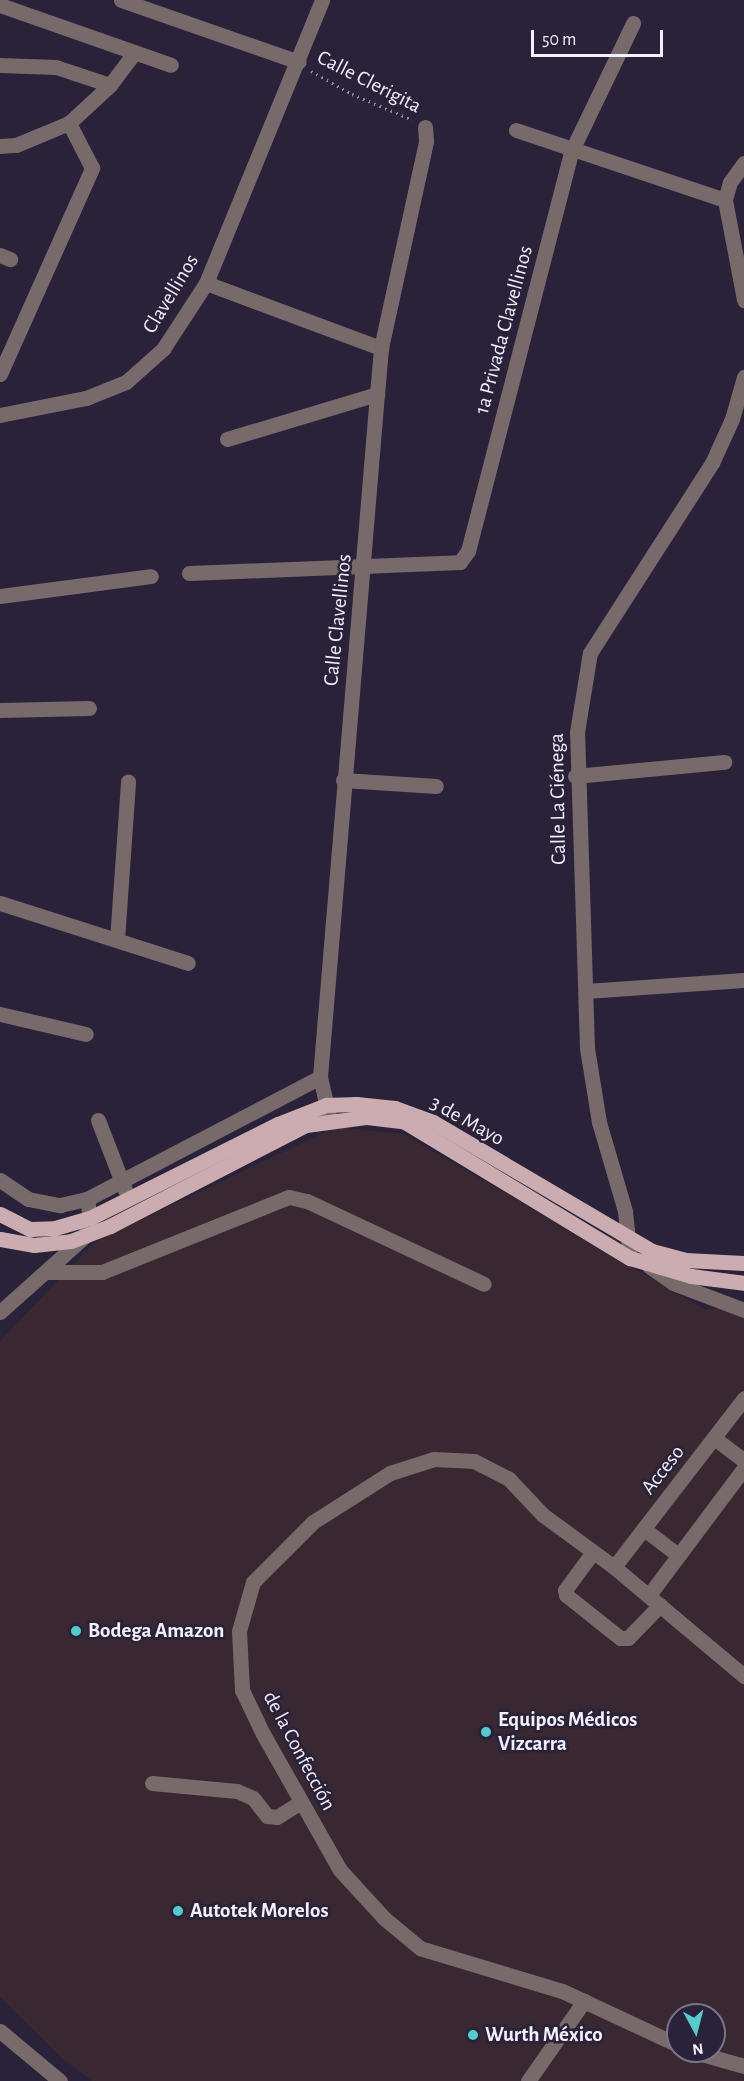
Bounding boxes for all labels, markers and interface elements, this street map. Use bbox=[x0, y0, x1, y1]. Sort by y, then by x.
scale bar bbox=[534, 18, 666, 56]
text: 50 m bbox=[542, 31, 576, 49]
street label: Calle Clerigita bbox=[313, 45, 425, 119]
street label: 1a Privada Clavellinos bbox=[469, 243, 539, 417]
street label: Clavellinos bbox=[137, 250, 205, 338]
street label: Calle Clavellinos bbox=[319, 553, 357, 687]
street label: Calle La Ciénega bbox=[544, 733, 572, 865]
street label: 3 de Mayo bbox=[426, 1090, 508, 1152]
street label: Acceso bbox=[636, 1440, 690, 1500]
place label: Bodega Amazon bbox=[88, 1618, 224, 1644]
marker: Bodega Amazon bbox=[69, 1624, 83, 1638]
street label: de la Confección bbox=[257, 1687, 341, 1815]
place label: Equipos Médicos Vizcarra bbox=[498, 1707, 637, 1757]
marker: Equipos Médicos Vizcarra bbox=[479, 1725, 493, 1739]
place label: Autotek Morelos bbox=[190, 1898, 329, 1924]
marker: Autotek Morelos bbox=[171, 1904, 185, 1918]
north arrow bbox=[666, 2003, 726, 2063]
place label: Wurth México bbox=[485, 2022, 603, 2048]
marker: Wurth México bbox=[466, 2028, 480, 2042]
text: N bbox=[691, 2040, 704, 2057]

